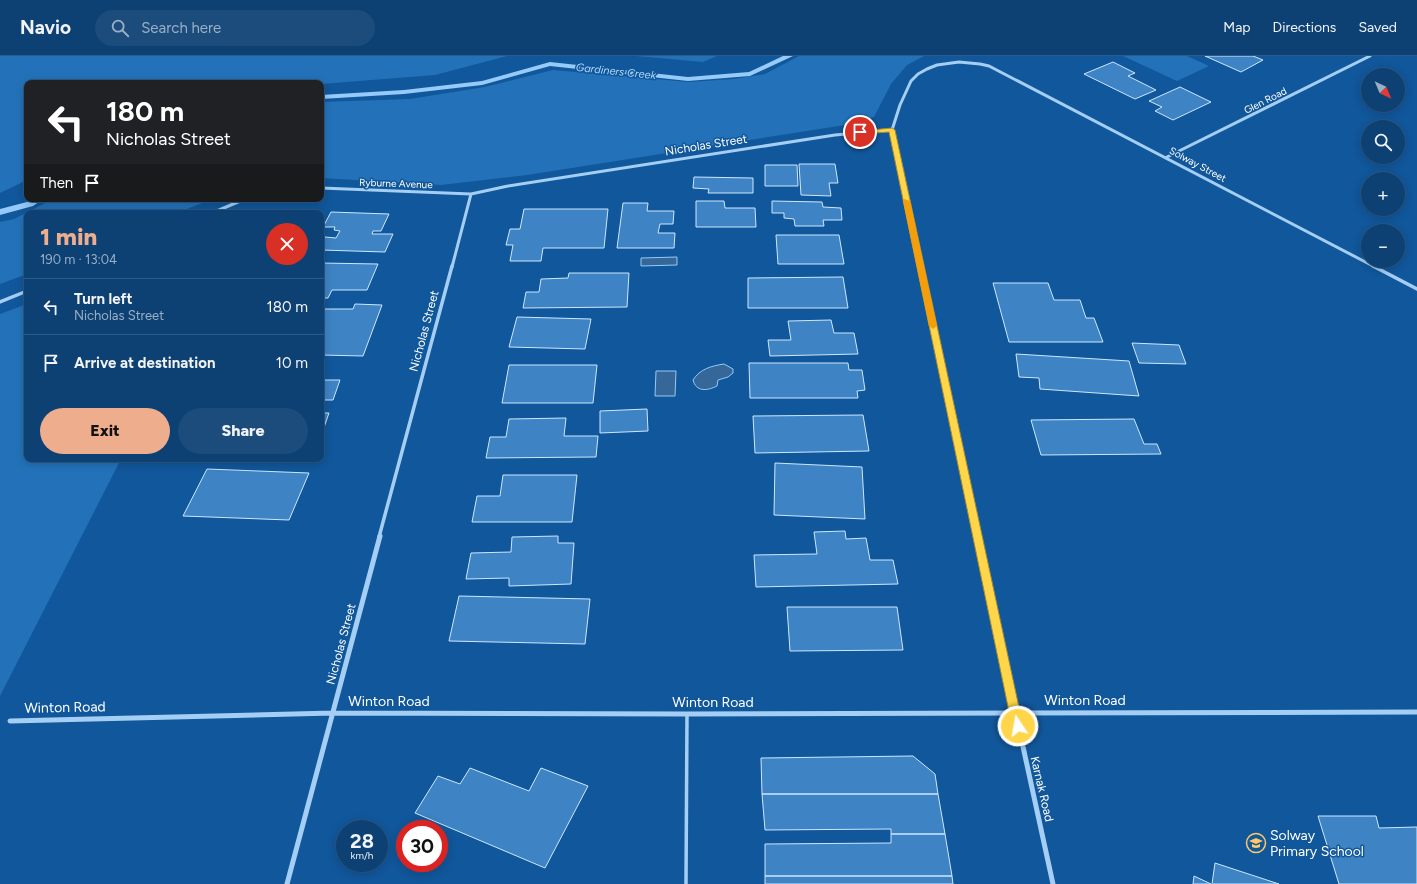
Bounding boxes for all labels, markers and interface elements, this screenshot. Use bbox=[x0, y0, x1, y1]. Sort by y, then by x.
search box bbox=[95, 10, 375, 46]
text: Navio bbox=[20, 16, 71, 39]
icon: search bbox=[109, 17, 131, 39]
text: Search here bbox=[141, 19, 221, 37]
text: Map bbox=[1223, 19, 1251, 36]
text: Directions bbox=[1273, 19, 1336, 36]
text: Saved bbox=[1358, 19, 1397, 36]
water label: Gardiners Creek bbox=[575, 61, 657, 82]
north arrow bbox=[1361, 68, 1405, 112]
map controls bbox=[1361, 68, 1405, 268]
street label: Glen Road bbox=[1242, 84, 1289, 117]
text: 180 m bbox=[106, 94, 184, 128]
icon: left bbox=[40, 96, 92, 148]
pin bbox=[843, 115, 877, 149]
button: search bbox=[1361, 120, 1405, 164]
icon: arrive bbox=[849, 121, 871, 143]
text: Nicholas Street bbox=[106, 128, 231, 150]
street label: Nicholas Street bbox=[664, 132, 749, 158]
street label: Solway Street bbox=[1167, 144, 1229, 185]
icon: arrive bbox=[81, 172, 103, 194]
button: + bbox=[1361, 172, 1405, 216]
text: Then bbox=[40, 174, 73, 192]
street label: Ryburne Avenue bbox=[359, 176, 434, 191]
text: 1 min bbox=[40, 222, 97, 251]
button: close bbox=[266, 223, 308, 265]
button: − bbox=[1361, 224, 1405, 268]
text: 190 m · 13:04 bbox=[40, 252, 117, 267]
street label: Nicholas Street bbox=[406, 289, 442, 373]
text: Turn left bbox=[74, 290, 132, 308]
icon: left bbox=[40, 296, 62, 318]
text: 180 m bbox=[267, 298, 308, 316]
text: Nicholas Street bbox=[74, 308, 164, 323]
icon: arrive bbox=[40, 352, 62, 374]
text: Arrive at destination bbox=[74, 354, 215, 372]
text: 10 m bbox=[276, 354, 308, 372]
button: Exit bbox=[40, 408, 170, 454]
button: Share bbox=[178, 408, 308, 454]
street label: Nicholas Street bbox=[323, 602, 359, 686]
street label: Winton Road bbox=[1044, 692, 1126, 709]
street label: Winton Road bbox=[348, 693, 430, 710]
street label: Winton Road bbox=[672, 694, 754, 711]
street label: Winton Road bbox=[24, 698, 106, 717]
position arrow bbox=[997, 705, 1039, 747]
street label: Karnak Road bbox=[1028, 755, 1056, 823]
speed limit sign: 30 bbox=[396, 820, 448, 872]
place label: Solway Primary School bbox=[1270, 827, 1364, 860]
text: 28 bbox=[350, 829, 374, 853]
school or university icon: Solway Primary School bbox=[1245, 832, 1267, 854]
text: km/h bbox=[351, 849, 373, 862]

